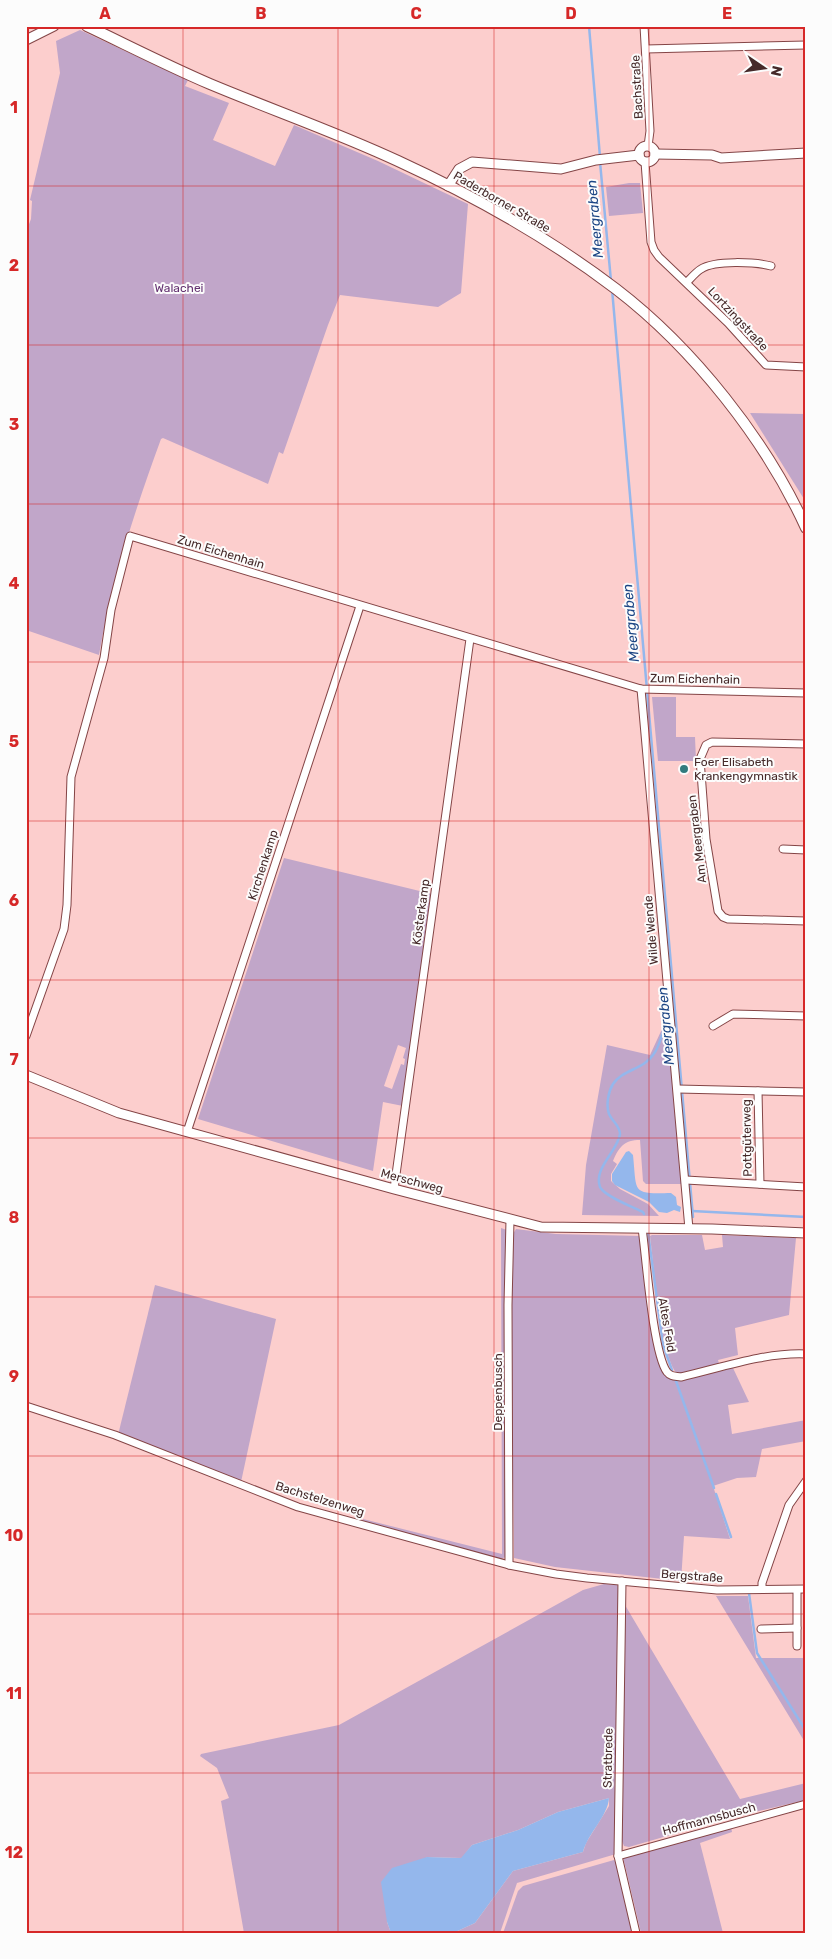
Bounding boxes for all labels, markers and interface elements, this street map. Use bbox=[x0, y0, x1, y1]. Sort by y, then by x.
text: A bbox=[99, 4, 111, 23]
text: B bbox=[255, 4, 267, 23]
text: C bbox=[410, 4, 422, 23]
text: D bbox=[565, 4, 577, 23]
text: E bbox=[722, 4, 732, 23]
north arrow bbox=[740, 42, 790, 92]
street label: Bachstraße bbox=[628, 54, 646, 119]
text: N bbox=[767, 64, 786, 78]
text: 1 bbox=[10, 98, 18, 117]
street label: Paderborner Straße bbox=[451, 169, 553, 236]
water label: Meergraben bbox=[583, 179, 607, 259]
text: 2 bbox=[9, 256, 19, 275]
park label: Walachei bbox=[154, 281, 204, 295]
street label: Lortzingstraße bbox=[705, 284, 771, 354]
text: 3 bbox=[9, 415, 19, 434]
street label: Zum Eichenhain bbox=[176, 532, 266, 572]
text: 4 bbox=[9, 574, 20, 593]
water label: Meergraben bbox=[619, 583, 643, 663]
street label: Zum Eichenhain bbox=[650, 671, 740, 687]
text: 5 bbox=[9, 732, 19, 751]
place label: Foer Elisabeth Krankengymnastik bbox=[694, 755, 799, 783]
marker: Foer Elisabeth Krankengymnastik bbox=[678, 763, 690, 775]
street label: Am Meergraben bbox=[685, 794, 709, 884]
street label: Kirchenkamp bbox=[245, 828, 281, 902]
street label: Kösterkamp bbox=[409, 878, 433, 946]
text: 6 bbox=[9, 891, 19, 910]
street label: Wilde Wende bbox=[641, 895, 661, 965]
water label: Meergraben bbox=[654, 986, 678, 1066]
text: 7 bbox=[9, 1050, 19, 1069]
street label: Pottgüterweg bbox=[739, 1099, 755, 1177]
street label: Merschweg bbox=[379, 1166, 445, 1196]
text: 8 bbox=[9, 1208, 20, 1227]
street label: Altes Feld bbox=[655, 1297, 679, 1353]
street label: Deppenbusch bbox=[491, 1353, 505, 1431]
text: 9 bbox=[9, 1367, 19, 1386]
street label: Bachstelzenweg bbox=[274, 1479, 366, 1519]
text: 10 bbox=[5, 1526, 24, 1545]
street label: Bergstraße bbox=[661, 1567, 724, 1585]
text: 11 bbox=[6, 1684, 22, 1703]
street label: Stratbrede bbox=[600, 1728, 616, 1788]
street label: Hoffmannsbusch bbox=[661, 1800, 757, 1838]
text: 12 bbox=[5, 1843, 23, 1862]

